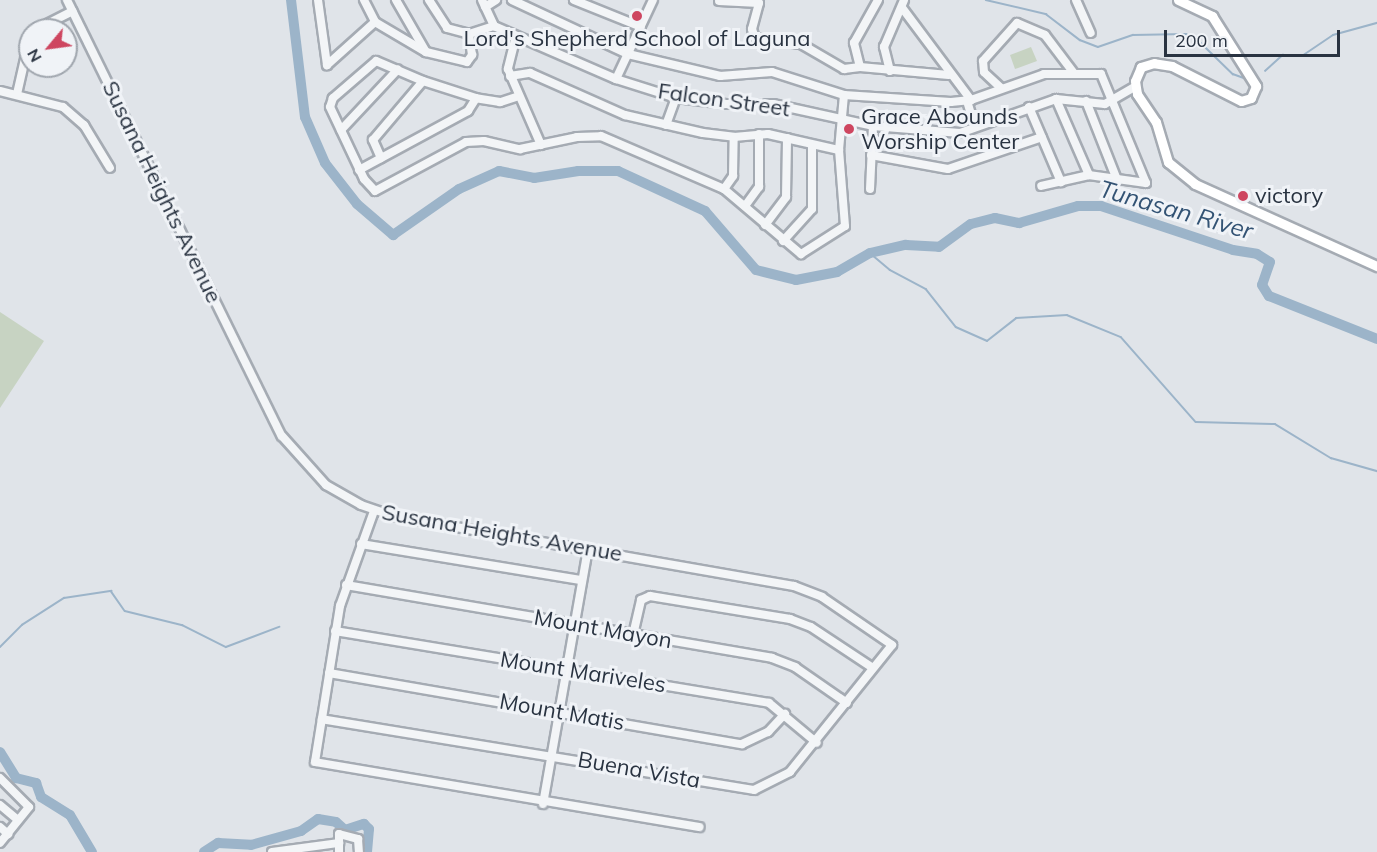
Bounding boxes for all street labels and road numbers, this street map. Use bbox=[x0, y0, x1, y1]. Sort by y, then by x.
street label: Susana Heights Avenue bbox=[97, 77, 227, 307]
street label: Falcon Street bbox=[656, 78, 792, 122]
street label: Susana Heights Avenue bbox=[380, 499, 624, 567]
street label: Mount Mayon bbox=[532, 604, 674, 654]
street label: Mount Mariveles bbox=[498, 646, 668, 698]
street label: Mount Matis bbox=[497, 688, 627, 736]
street label: Buena Vista bbox=[576, 746, 702, 794]

